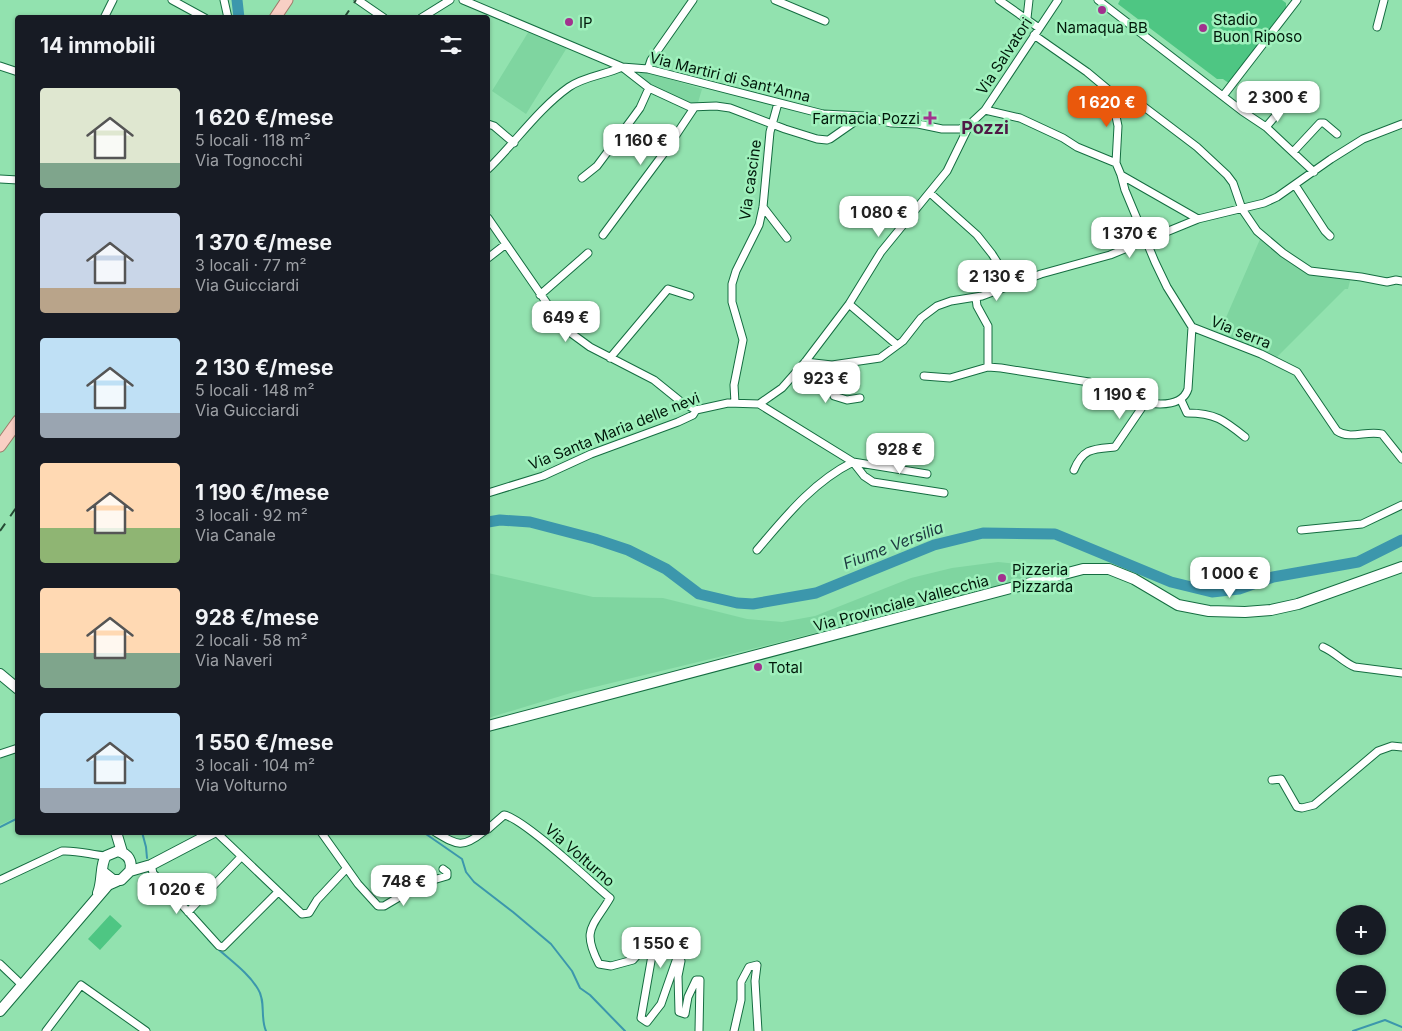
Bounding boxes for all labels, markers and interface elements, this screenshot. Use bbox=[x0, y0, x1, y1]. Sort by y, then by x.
marker: Namaqua BB bbox=[1096, 4, 1108, 16]
place label: Stadio Buon Riposo bbox=[1213, 10, 1302, 46]
place label: IP bbox=[579, 13, 593, 32]
street label: Via Salvatori bbox=[972, 14, 1036, 98]
marker: IP bbox=[563, 16, 575, 28]
place label: Namaqua BB bbox=[1056, 18, 1148, 37]
marker: Stadio Buon Riposo bbox=[1197, 22, 1209, 34]
icon: filters bbox=[437, 31, 465, 59]
text: 14 immobili bbox=[40, 33, 155, 58]
street label: Via Martiri di Sant'Anna bbox=[647, 48, 813, 106]
pin: 2 300 € bbox=[1232, 80, 1324, 123]
pin: 1 620 € bbox=[1061, 86, 1153, 128]
text: 2 300 € bbox=[1248, 87, 1308, 107]
text: 1 620 € bbox=[1079, 92, 1135, 112]
text: 1 620 €/mese bbox=[195, 105, 334, 130]
icon: home bbox=[80, 108, 140, 168]
place label: Farmacia Pozzi bbox=[812, 109, 920, 128]
marker: Farmacia Pozzi bbox=[924, 112, 936, 124]
district label: Pozzi bbox=[961, 117, 1009, 138]
pin: 1 160 € bbox=[595, 124, 687, 166]
text: 5 locali · 118 m² bbox=[195, 130, 311, 150]
text: 1 160 € bbox=[614, 130, 668, 150]
street label: Via cascine bbox=[735, 138, 765, 222]
text: Via Tognocchi bbox=[195, 150, 303, 170]
pin: 1 080 € bbox=[833, 196, 925, 238]
text: 1 080 € bbox=[850, 202, 908, 222]
pin: 1 370 € bbox=[1084, 216, 1176, 259]
text: 1 370 € bbox=[1102, 223, 1158, 243]
text: 1 370 €/mese bbox=[195, 230, 332, 255]
icon: home bbox=[80, 233, 140, 293]
text: 3 locali · 77 m² bbox=[195, 255, 307, 275]
pin: 2 130 € bbox=[951, 260, 1043, 302]
text: 2 130 € bbox=[969, 266, 1025, 286]
text: Via Guicciardi bbox=[195, 275, 299, 295]
pin: 649 € bbox=[531, 300, 601, 343]
text: 649 € bbox=[543, 307, 589, 327]
street label: Via serra bbox=[1208, 311, 1274, 353]
text: 2 130 €/mese bbox=[195, 355, 333, 380]
icon: home bbox=[80, 358, 140, 418]
pin: 923 € bbox=[791, 362, 861, 404]
text: 923 € bbox=[803, 368, 849, 388]
pin: 1 190 € bbox=[1074, 378, 1166, 420]
text: 5 locali · 148 m² bbox=[195, 380, 315, 400]
text: 1 190 € bbox=[1093, 384, 1147, 404]
street label: Via Santa Maria delle nevi bbox=[526, 388, 702, 474]
text: Via Guicciardi bbox=[195, 400, 299, 420]
pin: 928 € bbox=[865, 432, 935, 475]
text: 928 € bbox=[877, 439, 923, 459]
text: 1 190 €/mese bbox=[195, 480, 329, 505]
icon: home bbox=[80, 483, 140, 543]
text: 3 locali · 92 m² bbox=[195, 505, 308, 525]
water label: Fiume Versilia bbox=[840, 517, 946, 573]
text: Via Canale bbox=[195, 525, 276, 545]
pin: 1 000 € bbox=[1184, 556, 1276, 599]
place label: Pizzeria Pizzarda bbox=[1012, 560, 1073, 596]
text: 1 000 € bbox=[1201, 563, 1259, 583]
street label: Via Provinciale Vallecchia bbox=[811, 570, 991, 636]
marker: Pizzeria Pizzarda bbox=[996, 572, 1008, 584]
text: 928 €/mese bbox=[195, 605, 319, 630]
icon: home bbox=[80, 608, 140, 668]
text: 2 locali · 58 m² bbox=[195, 630, 308, 650]
text: Via Naveri bbox=[195, 650, 272, 670]
place label: Total bbox=[768, 658, 803, 677]
marker: Total bbox=[752, 661, 764, 673]
text: 1 550 €/mese bbox=[195, 730, 333, 755]
icon: home bbox=[80, 733, 140, 793]
text: 3 locali · 104 m² bbox=[195, 755, 315, 775]
text: Via Volturno bbox=[195, 775, 287, 795]
street label: Via Volturno bbox=[541, 819, 619, 891]
pin: 748 € bbox=[369, 864, 439, 907]
text: 748 € bbox=[382, 871, 426, 891]
pin: 1 020 € bbox=[131, 872, 223, 915]
text: 1 020 € bbox=[148, 879, 206, 899]
map controls bbox=[1336, 905, 1386, 1015]
button: + bbox=[1336, 905, 1386, 955]
pin: 1 550 € bbox=[615, 926, 707, 969]
text: 1 550 € bbox=[633, 933, 689, 953]
button: − bbox=[1336, 965, 1386, 1015]

